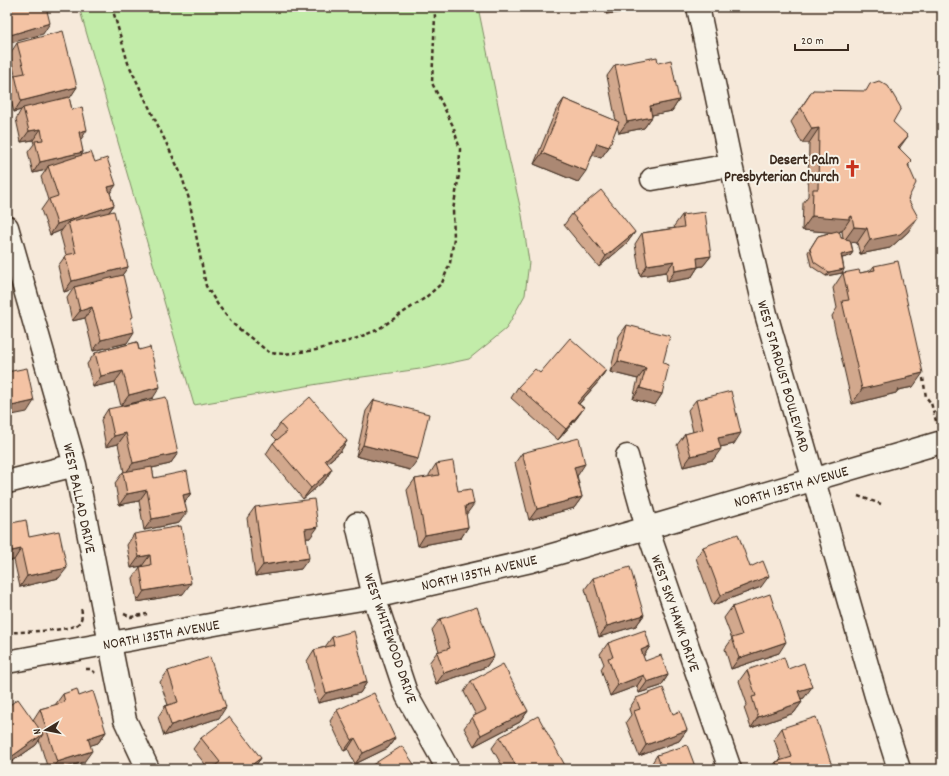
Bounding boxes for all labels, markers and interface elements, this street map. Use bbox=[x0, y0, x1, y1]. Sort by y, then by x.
scale bar bbox=[795, 26, 848, 52]
text: 20 m bbox=[801, 33, 824, 50]
place label: Desert Palm Presbyterian Church bbox=[724, 150, 839, 189]
church icon: Desert Palm Presbyterian Church bbox=[842, 158, 862, 178]
street label: WEST STARDUST BOULEVARD bbox=[750, 298, 814, 455]
street label: WEST BALLAD DRIVE bbox=[56, 441, 100, 556]
street label: NORTH 135TH AVENUE bbox=[732, 461, 852, 515]
street label: NORTH 135TH AVENUE bbox=[419, 550, 540, 598]
street label: WEST SKY HAWK DRIVE bbox=[644, 552, 705, 675]
street label: WEST WHITEWOOD DRIVE bbox=[357, 571, 422, 707]
street label: NORTH 135TH AVENUE bbox=[101, 615, 222, 657]
north arrow bbox=[26, 710, 66, 750]
text: N bbox=[30, 727, 46, 735]

